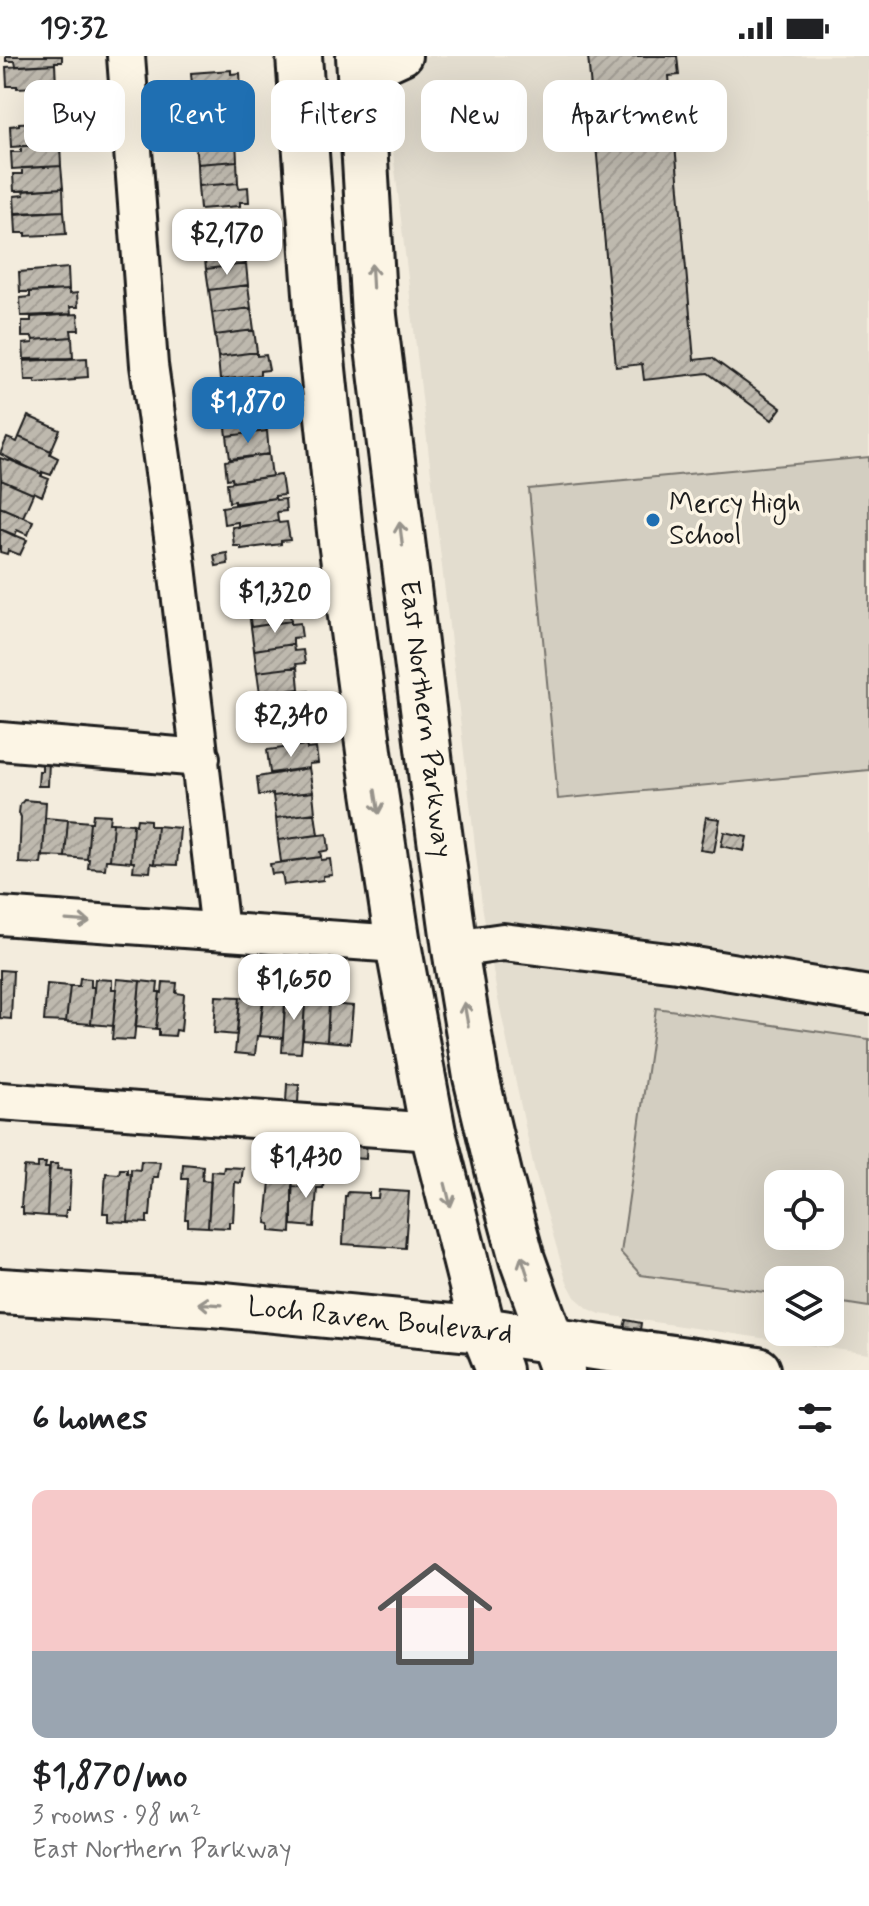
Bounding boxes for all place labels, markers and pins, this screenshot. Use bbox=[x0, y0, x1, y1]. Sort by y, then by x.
pin: $2,170 bbox=[162, 209, 292, 277]
pin: $1,870 bbox=[183, 377, 313, 445]
place label: Mercy High School bbox=[669, 486, 801, 555]
marker: Mercy High School bbox=[644, 511, 662, 529]
pin: $1,320 bbox=[210, 567, 340, 635]
pin: $2,340 bbox=[226, 691, 356, 759]
pin: $1,650 bbox=[229, 954, 359, 1022]
pin: $1,430 bbox=[241, 1132, 371, 1200]

